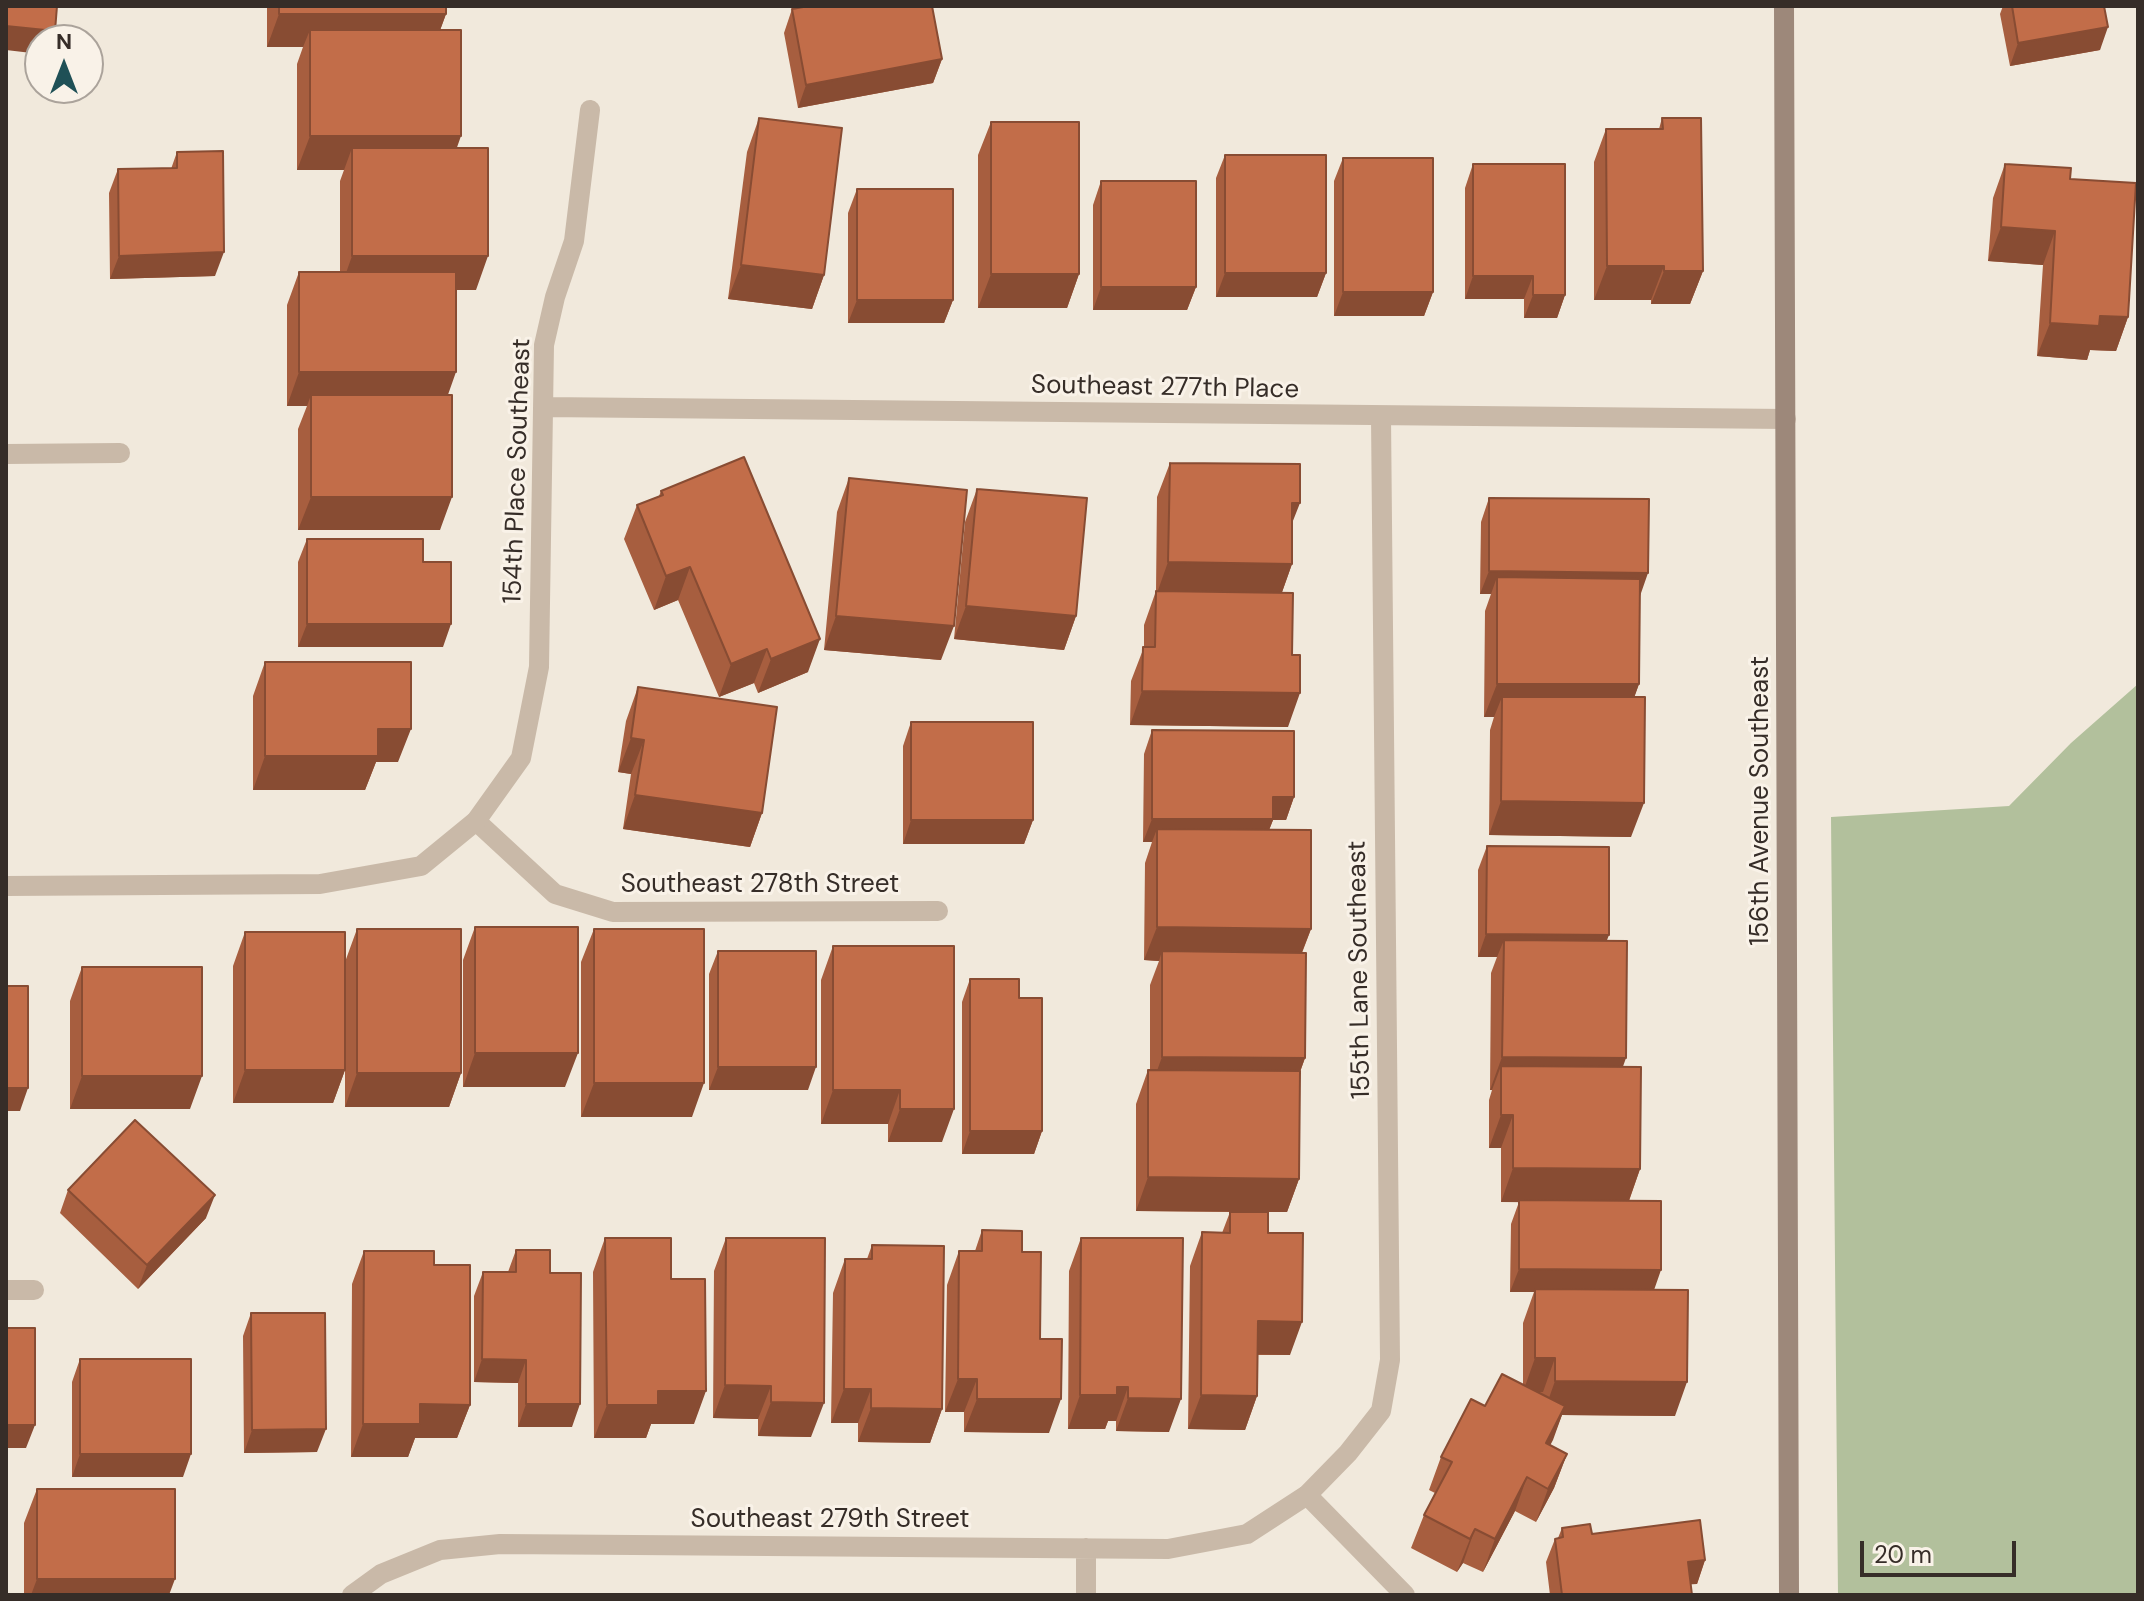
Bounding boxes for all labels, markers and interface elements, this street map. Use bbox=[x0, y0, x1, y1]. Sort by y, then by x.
north arrow bbox=[24, 24, 104, 104]
text: N bbox=[56, 27, 72, 56]
street label: 154th Place Southeast bbox=[498, 338, 538, 604]
street label: Southeast 277th Place bbox=[1031, 370, 1299, 406]
street label: 156th Avenue Southeast bbox=[1745, 656, 1777, 946]
street label: 155th Lane Southeast bbox=[1342, 841, 1378, 1099]
street label: Southeast 278th Street bbox=[621, 869, 899, 901]
street label: Southeast 279th Street bbox=[691, 1504, 969, 1536]
scale bar bbox=[1864, 1525, 2020, 1575]
text: 20 m bbox=[1874, 1539, 1932, 1570]

